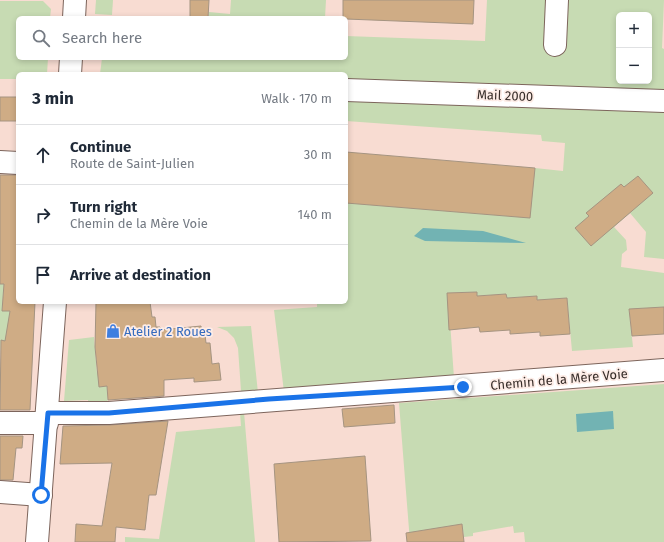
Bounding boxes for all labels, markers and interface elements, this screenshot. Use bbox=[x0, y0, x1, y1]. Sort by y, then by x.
map controls bbox=[616, 12, 652, 84]
button: + bbox=[616, 12, 652, 48]
search box bbox=[16, 16, 348, 60]
icon: search bbox=[30, 27, 52, 49]
text: Search here bbox=[62, 29, 142, 47]
button: − bbox=[616, 48, 652, 84]
street label: Mail 2000 bbox=[477, 87, 533, 104]
text: 3 min bbox=[32, 88, 74, 109]
text: Walk · 170 m bbox=[261, 91, 332, 106]
text: Continue bbox=[70, 138, 131, 156]
icon: ahead bbox=[32, 144, 54, 166]
text: 30 m bbox=[304, 147, 332, 162]
text: Route de Saint-Julien bbox=[70, 156, 195, 171]
text: Turn right bbox=[70, 198, 137, 216]
icon: right bbox=[32, 204, 54, 226]
text: 140 m bbox=[298, 207, 332, 222]
text: Chemin de la Mère Voie bbox=[70, 216, 208, 231]
icon: arrive bbox=[32, 264, 54, 286]
text: Arrive at destination bbox=[70, 266, 211, 284]
shop icon: Atelier 2 Roues bbox=[105, 323, 121, 339]
place label: Atelier 2 Roues bbox=[124, 324, 212, 339]
street label: Chemin de la Mère Voie bbox=[490, 366, 628, 393]
route end bbox=[454, 378, 472, 396]
route start bbox=[32, 486, 50, 504]

